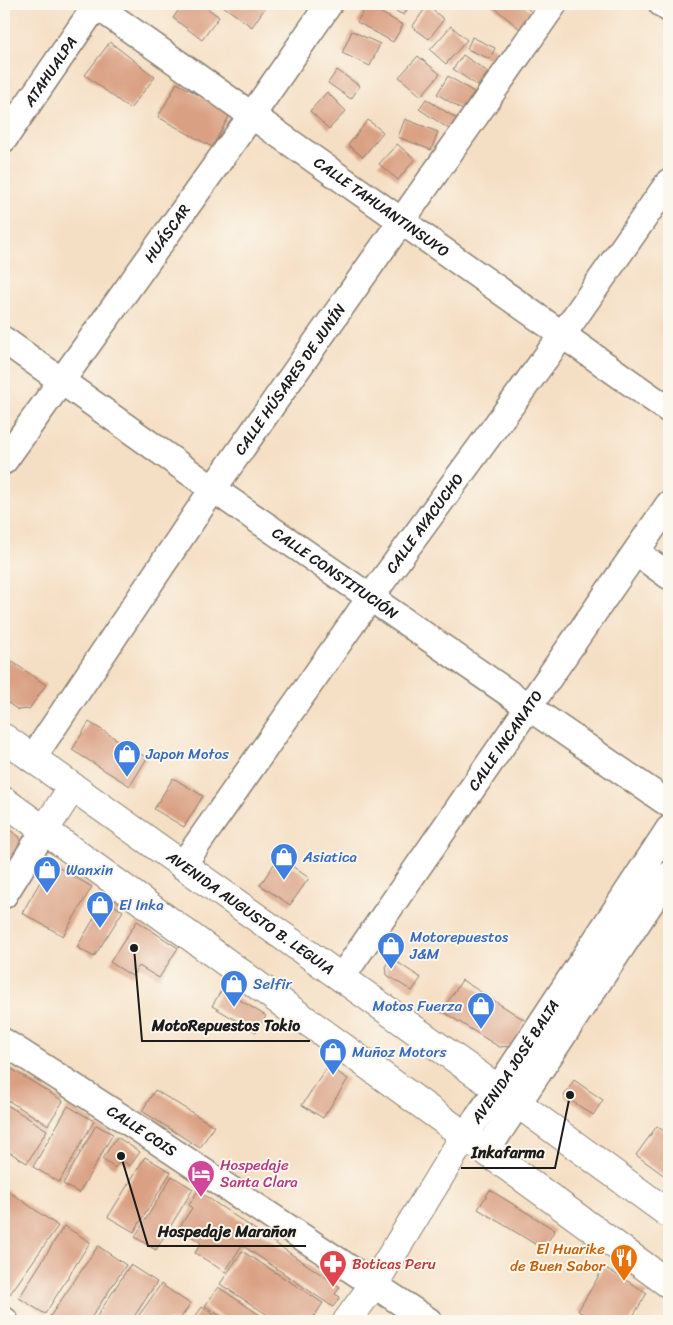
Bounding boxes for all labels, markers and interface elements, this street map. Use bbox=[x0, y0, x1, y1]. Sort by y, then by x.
street label: ATAHUALPA bbox=[16, 31, 84, 113]
street label: CALLE TAHUANTINSUYO bbox=[308, 150, 455, 264]
street label: HUÁSCAR bbox=[137, 199, 197, 268]
street label: CALLE HÚSARES DE JUNÍN bbox=[228, 298, 353, 461]
street label: CALLE AYACUCHO bbox=[379, 467, 470, 579]
street label: CALLE CONSTITUCIÓN bbox=[266, 520, 404, 627]
street label: CALLE INCANATO bbox=[461, 684, 550, 796]
shop icon: Japon Motos bbox=[112, 739, 142, 778]
place label: Japon Motos bbox=[145, 741, 229, 767]
shop icon: Asiatica bbox=[269, 842, 299, 881]
street label: AVENIDA AUGUSTO B. LEGUIA bbox=[160, 844, 340, 982]
place label: Asiatica bbox=[302, 844, 358, 870]
shop icon: Wanxin bbox=[32, 855, 62, 894]
place label: Wanxin bbox=[66, 857, 113, 883]
shop icon: El Inka bbox=[85, 890, 115, 929]
place label: El Inka bbox=[119, 892, 164, 918]
place label: Motorepuestos J&M bbox=[409, 924, 509, 967]
shop icon: Motorepuestos J&M bbox=[376, 931, 406, 970]
shop icon: Selfir bbox=[219, 969, 249, 1008]
place label: Selfir bbox=[253, 971, 293, 997]
shop icon: Motos Fuerza bbox=[466, 991, 496, 1030]
place label: Motos Fuerza bbox=[372, 993, 462, 1019]
street label: AVENIDA JOSÉ BALTA bbox=[464, 994, 566, 1130]
callout: MotoRepuestos Tokio bbox=[142, 1010, 310, 1041]
text: MotoRepuestos Tokio bbox=[151, 1011, 300, 1040]
shop icon: Muñoz Motors bbox=[318, 1037, 348, 1076]
place label: Muñoz Motors bbox=[352, 1039, 447, 1065]
street label: CALLE COIS bbox=[101, 1098, 183, 1164]
callout: Inkafarma bbox=[461, 1137, 555, 1168]
text: Inkafarma bbox=[470, 1138, 546, 1167]
place label: Hospedaje Santa Clara bbox=[220, 1152, 298, 1195]
hotel icon: Hospedaje Santa Clara bbox=[186, 1159, 216, 1198]
callout: Hospedaje Marañon bbox=[148, 1215, 306, 1246]
text: Hospedaje Marañon bbox=[157, 1217, 297, 1246]
place label: El Huarike de Buen Sabor bbox=[510, 1236, 606, 1279]
restaurant icon: El Huarike de Buen Sabor bbox=[609, 1243, 639, 1282]
pharmacy icon: Boticas Peru bbox=[318, 1249, 348, 1288]
place label: Boticas Peru bbox=[352, 1251, 436, 1277]

